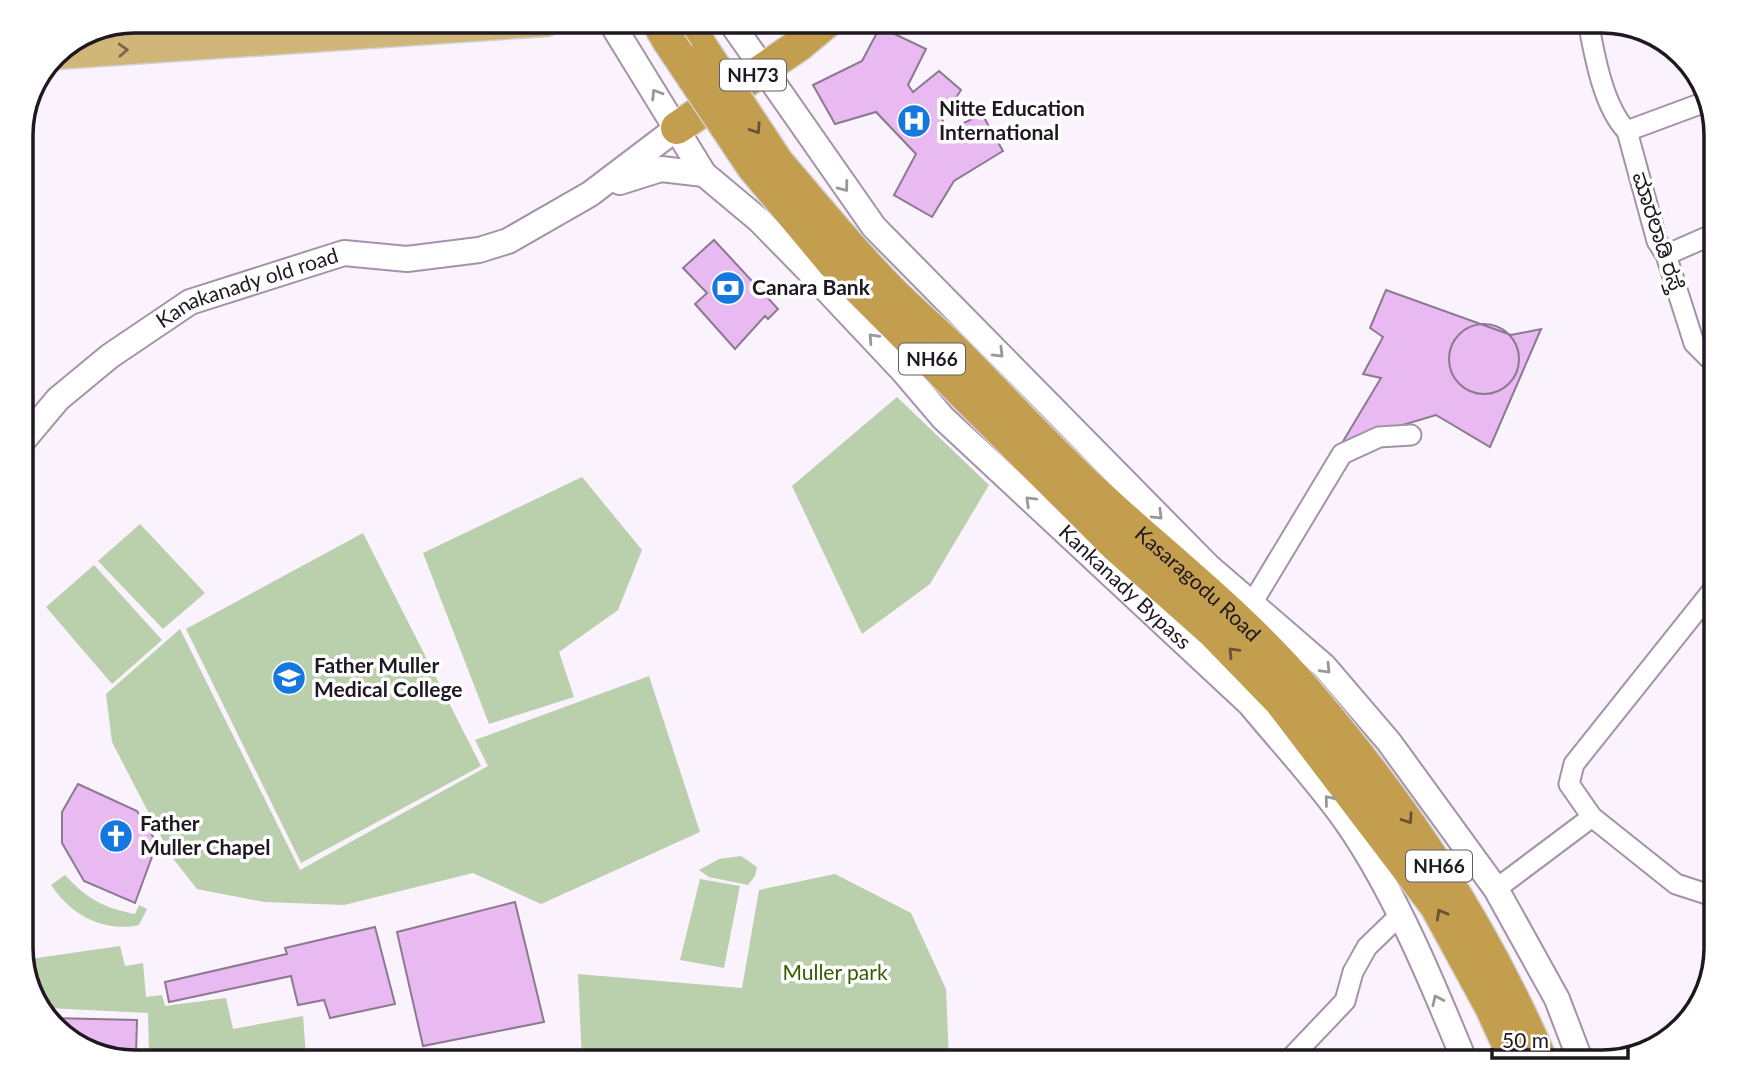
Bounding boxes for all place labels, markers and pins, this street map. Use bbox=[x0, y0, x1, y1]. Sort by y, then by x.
place label: Nitte Education International bbox=[939, 95, 1085, 144]
hospital icon: Nitte Education International bbox=[895, 102, 933, 140]
bank icon: Canara Bank bbox=[709, 269, 747, 307]
place label: Canara Bank bbox=[752, 274, 871, 299]
place label: Father Muller Medical College bbox=[314, 652, 463, 701]
school or university icon: Father Muller Medical College bbox=[270, 659, 308, 697]
place label: Father Muller Chapel bbox=[140, 810, 270, 859]
church icon: Father Muller Chapel bbox=[97, 817, 135, 855]

